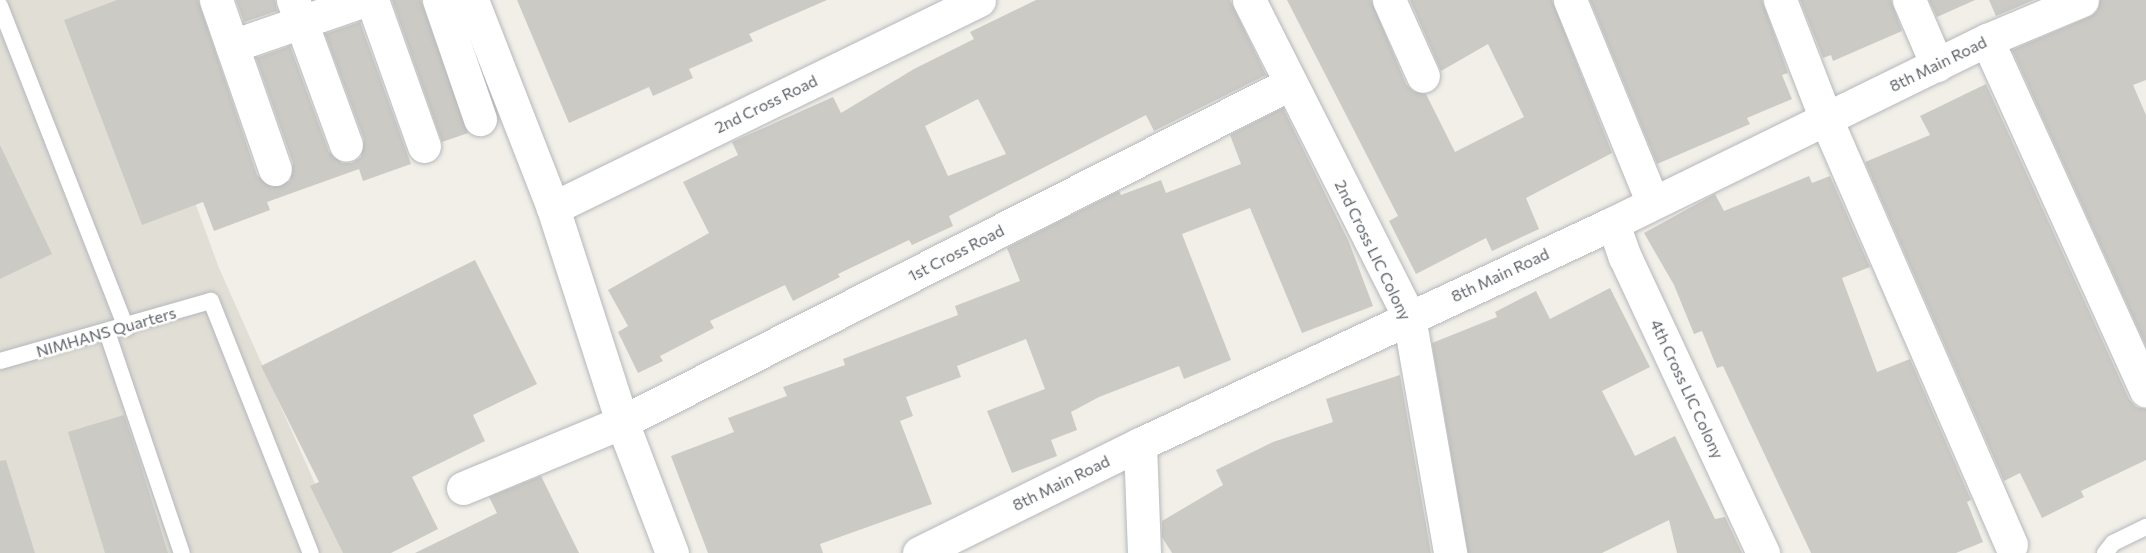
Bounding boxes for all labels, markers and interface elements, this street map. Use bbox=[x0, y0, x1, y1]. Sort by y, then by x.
street label: 8th Main Road bbox=[1886, 32, 1990, 96]
street label: 2nd Cross Road bbox=[712, 71, 820, 137]
street label: 2nd Cross LIC Colony bbox=[1331, 177, 1415, 323]
street label: 1st Cross Road bbox=[905, 221, 1007, 285]
street label: 8th Main Road bbox=[1448, 244, 1552, 306]
street label: NIMHANS Quarters bbox=[34, 303, 178, 361]
street label: 4th Cross LIC Colony bbox=[1646, 316, 1728, 462]
street label: 8th Main Road bbox=[1009, 451, 1113, 515]

